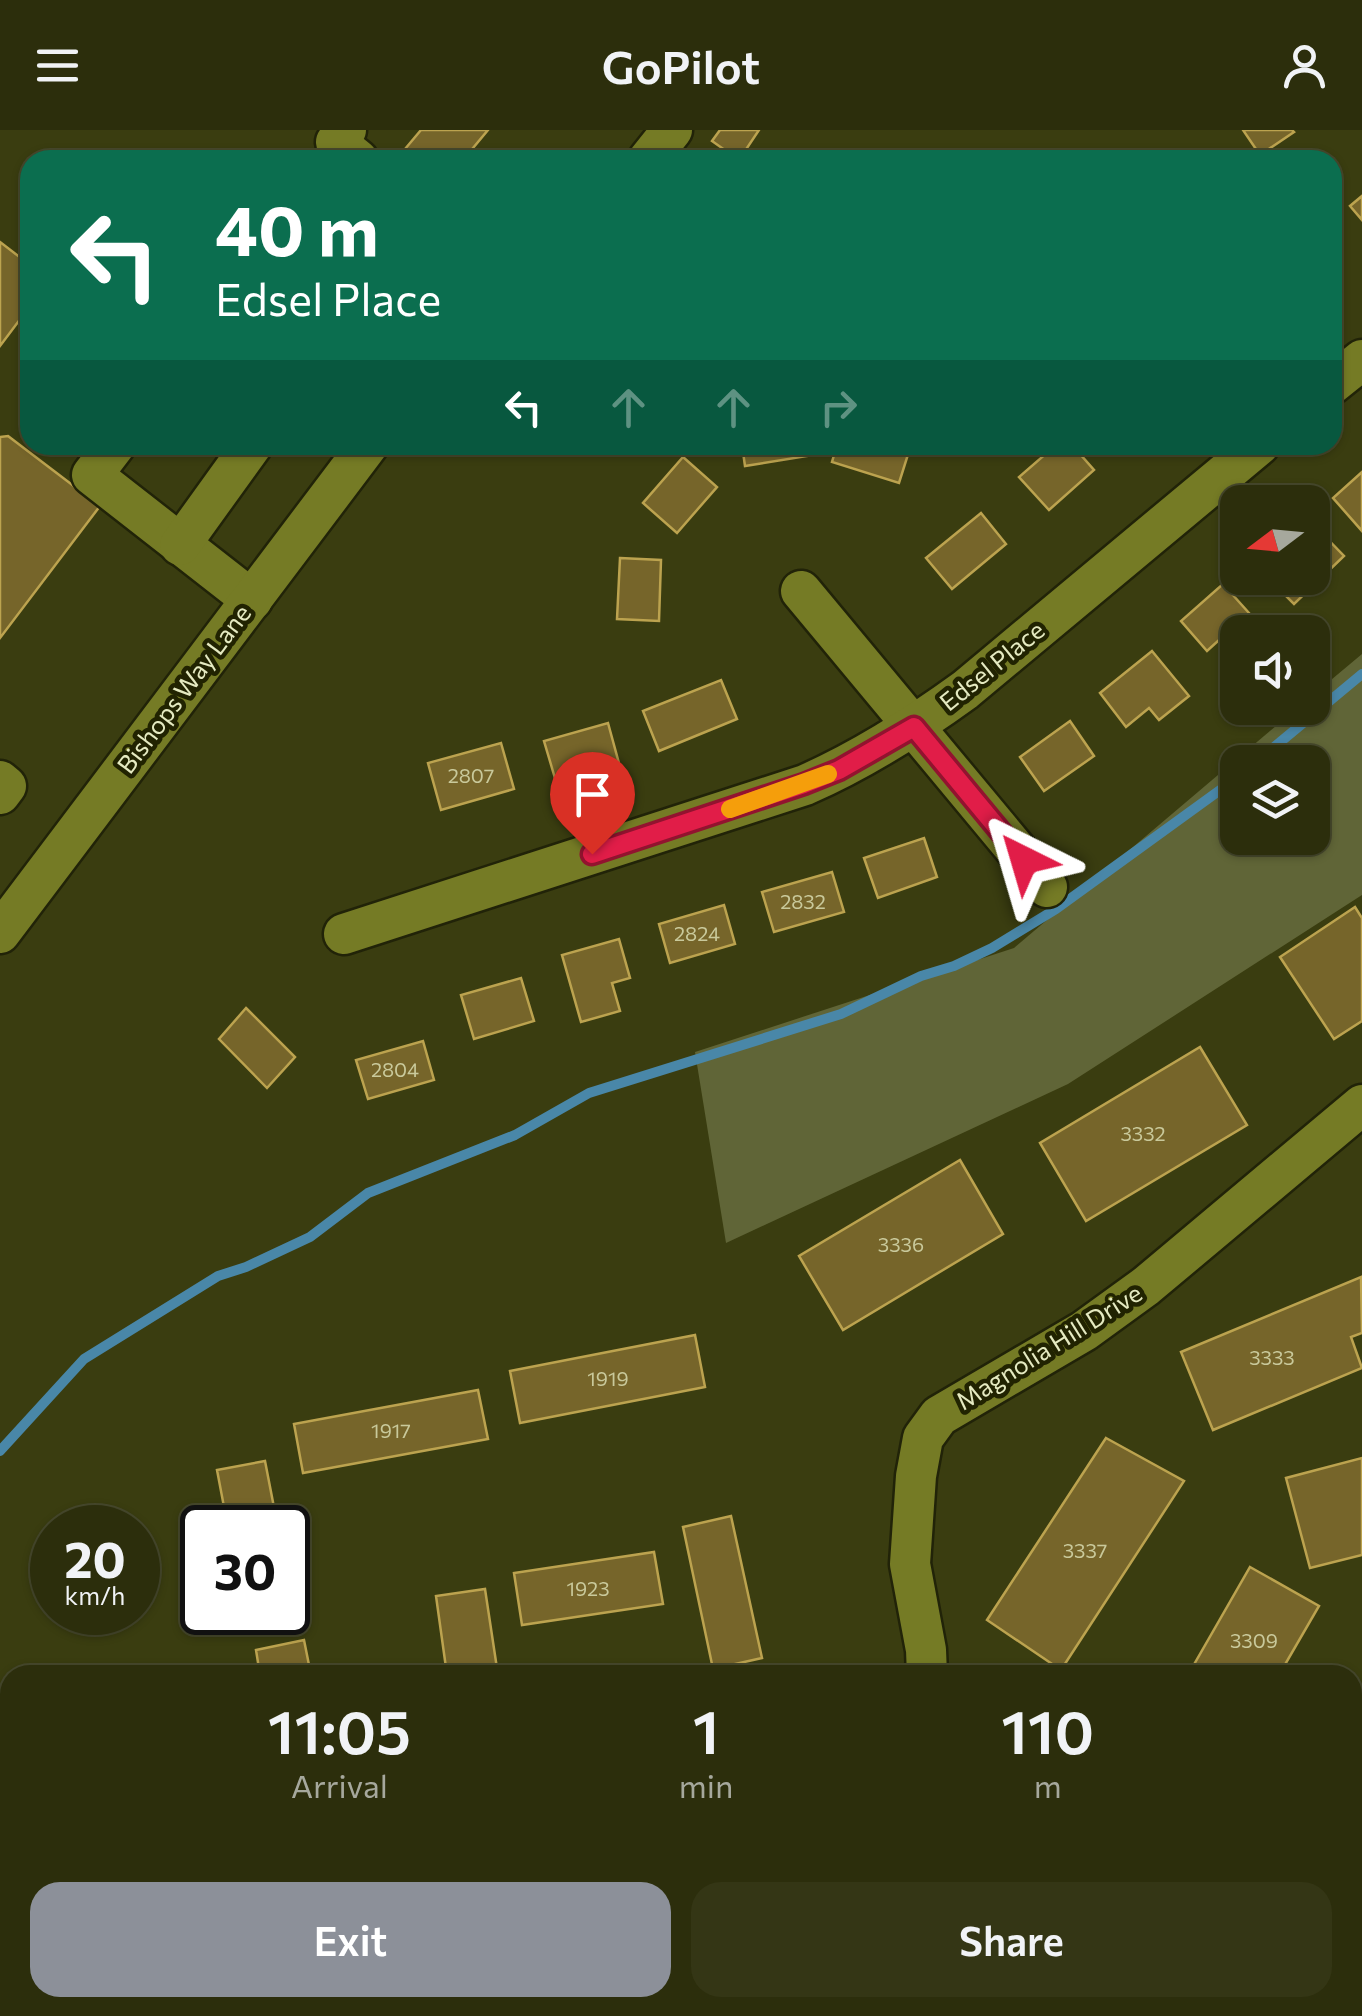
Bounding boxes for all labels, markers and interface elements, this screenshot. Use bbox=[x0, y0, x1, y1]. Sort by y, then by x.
icon: menu bbox=[30, 38, 85, 93]
text: GoPilot bbox=[602, 38, 760, 93]
icon: person bbox=[1277, 38, 1332, 93]
text: 40 m bbox=[215, 185, 379, 270]
icon: left bbox=[50, 190, 180, 320]
text: Edsel Place bbox=[215, 270, 441, 325]
icon: left bbox=[496, 380, 551, 435]
icon: ahead bbox=[601, 380, 656, 435]
icon: ahead bbox=[706, 380, 761, 435]
icon: right bbox=[811, 380, 866, 435]
north arrow bbox=[1220, 485, 1330, 595]
map controls bbox=[1220, 485, 1330, 855]
street label: Bishops Way Lane bbox=[110, 598, 256, 779]
street label: Edsel Place bbox=[933, 614, 1050, 716]
button: sound bbox=[1220, 615, 1330, 725]
button: layers bbox=[1220, 745, 1330, 855]
pin bbox=[550, 752, 635, 855]
house number: 2807 bbox=[448, 763, 494, 787]
icon: arrive bbox=[565, 767, 620, 822]
position arrow bbox=[972, 808, 1076, 912]
house number: 2832 bbox=[780, 889, 826, 913]
house number: 2824 bbox=[674, 921, 720, 945]
house number: 2804 bbox=[371, 1057, 419, 1081]
house number: 3332 bbox=[1120, 1121, 1166, 1145]
house number: 3336 bbox=[878, 1232, 924, 1256]
street label: Magnolia Hill Drive bbox=[950, 1277, 1147, 1415]
house number: 3333 bbox=[1249, 1345, 1295, 1369]
house number: 1919 bbox=[587, 1366, 629, 1390]
house number: 1917 bbox=[371, 1418, 411, 1442]
speed limit sign: 30 bbox=[180, 1505, 310, 1635]
text: 20 bbox=[64, 1527, 126, 1588]
house number: 3337 bbox=[1063, 1538, 1107, 1562]
house number: 1923 bbox=[566, 1576, 610, 1600]
text: km/h bbox=[65, 1580, 125, 1610]
house number: 3309 bbox=[1230, 1628, 1278, 1652]
text: 11:05 bbox=[268, 1693, 411, 1766]
text: 1 bbox=[693, 1693, 719, 1766]
text: 110 bbox=[1001, 1693, 1094, 1766]
text: Arrival bbox=[291, 1765, 388, 1805]
text: min bbox=[679, 1765, 733, 1805]
text: m bbox=[1034, 1765, 1062, 1805]
button: Exit bbox=[30, 1882, 671, 1997]
button: Share bbox=[691, 1882, 1332, 1997]

